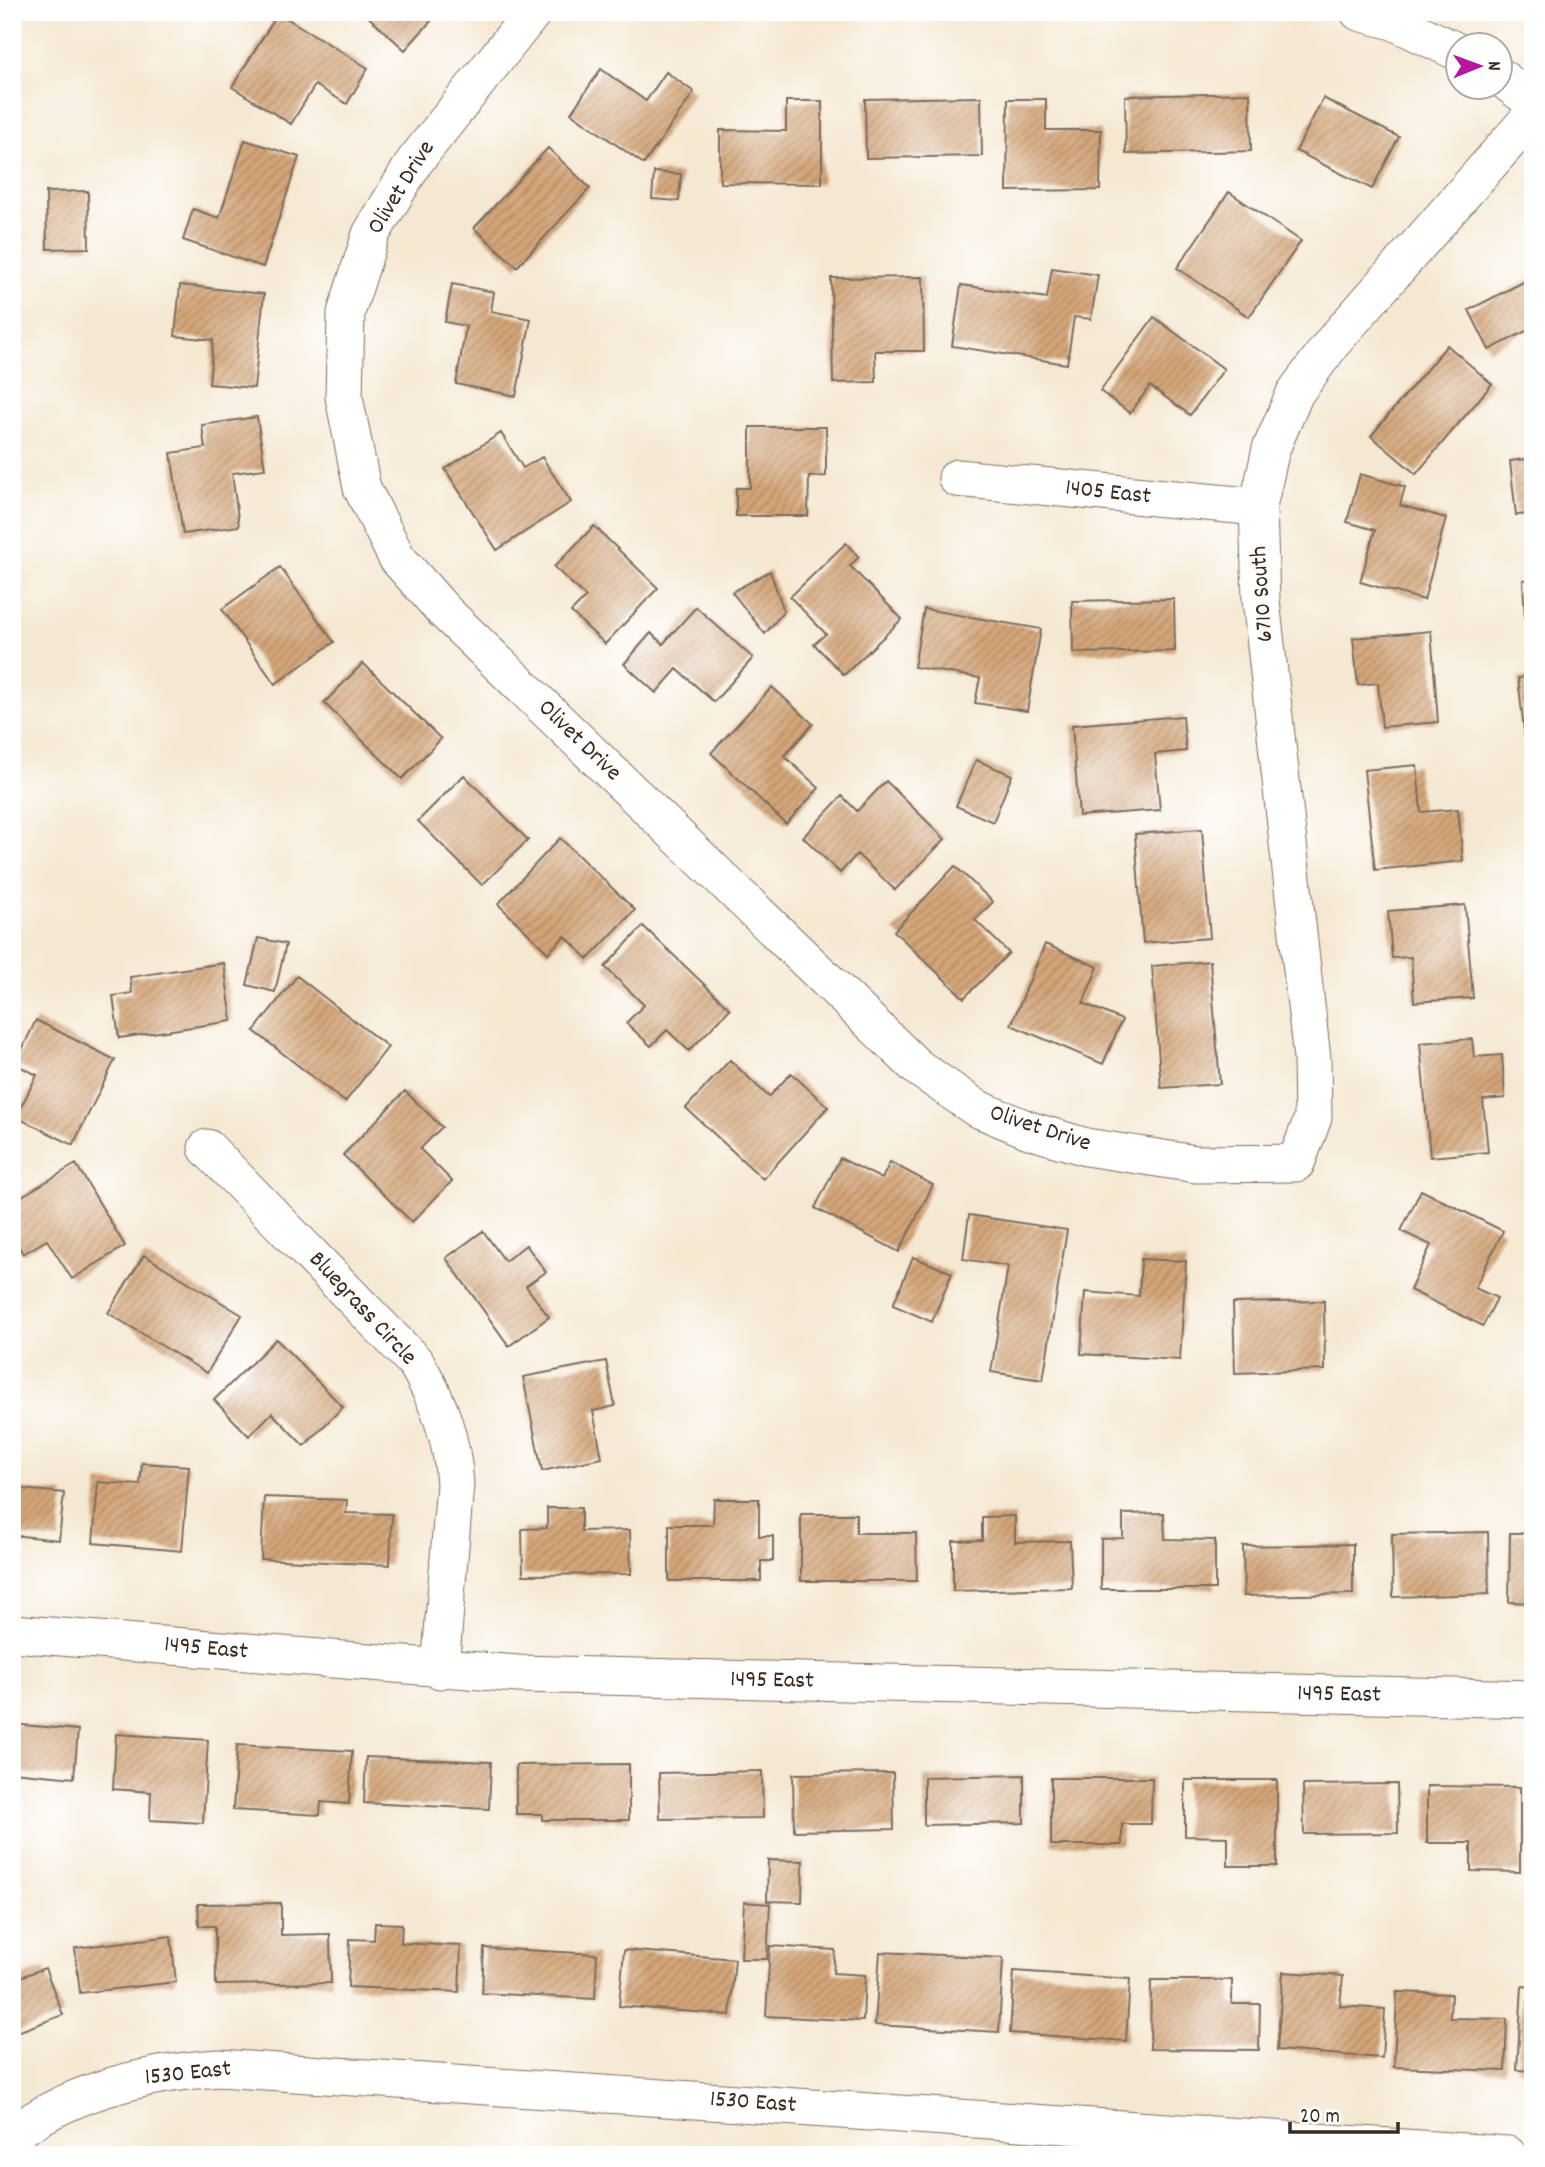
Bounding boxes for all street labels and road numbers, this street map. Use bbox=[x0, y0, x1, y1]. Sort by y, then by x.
street label: Olivet Drive bbox=[360, 134, 444, 242]
street label: 1405 East bbox=[1063, 472, 1153, 514]
street label: 6710 South bbox=[1243, 545, 1283, 643]
street label: Olivet Drive bbox=[529, 692, 629, 790]
street label: Olivet Drive bbox=[985, 1097, 1095, 1161]
street label: Bluegrass Circle bbox=[300, 1244, 424, 1374]
street label: 1495 East bbox=[163, 1628, 249, 1670]
street label: 1495 East bbox=[730, 1663, 814, 1699]
street label: 1495 East bbox=[1297, 1677, 1381, 1713]
street label: 1530 East bbox=[143, 2053, 233, 2095]
street label: 1530 East bbox=[709, 2083, 798, 2123]

